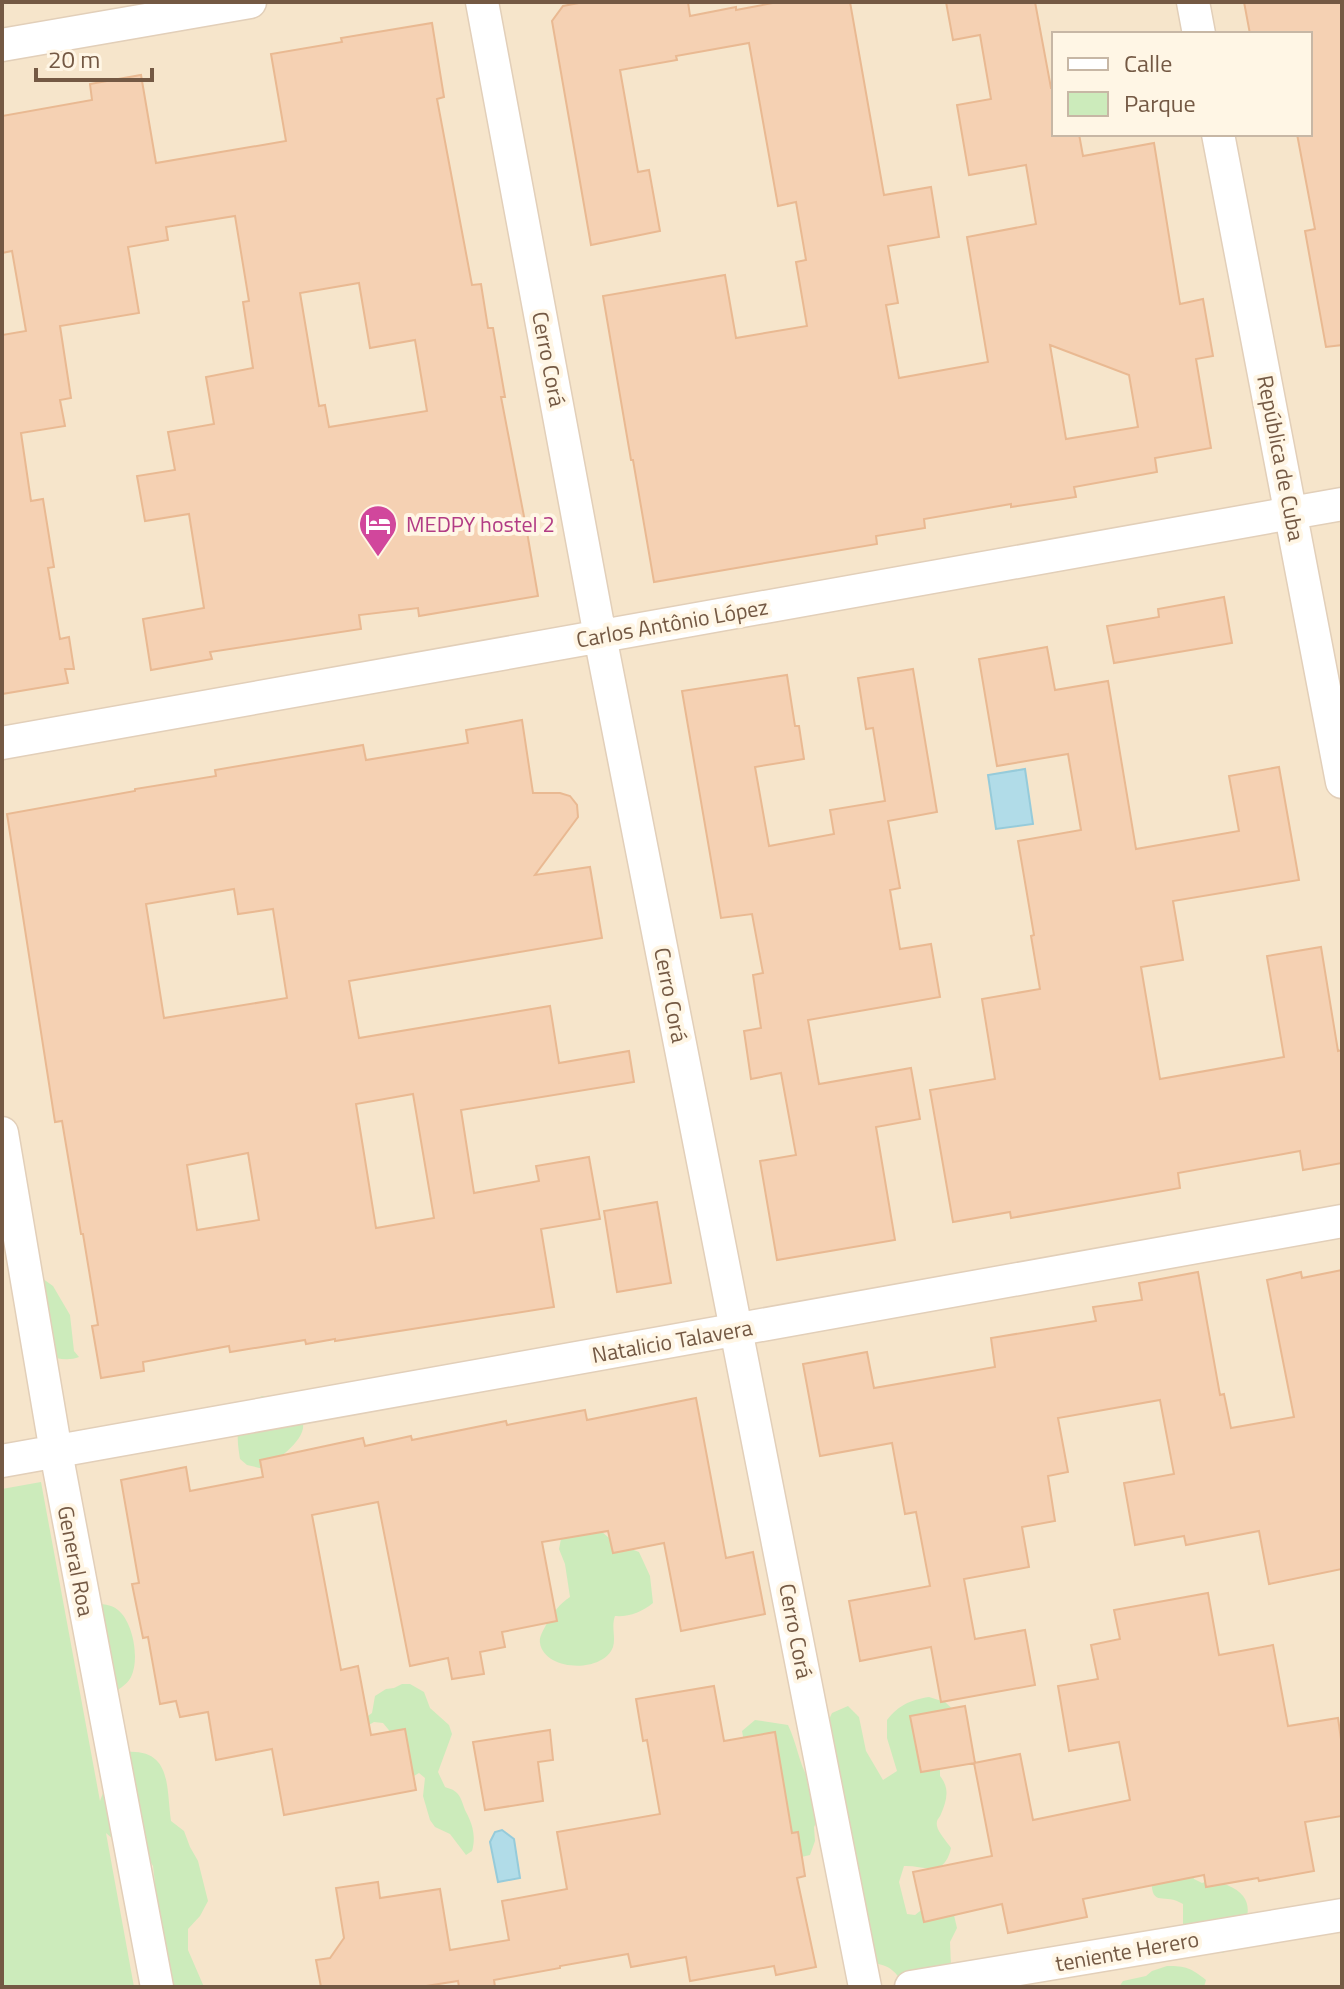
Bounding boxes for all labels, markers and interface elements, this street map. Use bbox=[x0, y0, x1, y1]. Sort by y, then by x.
scale bar bbox=[36, 32, 152, 82]
legend bbox=[1052, 32, 1312, 136]
text: 20 m bbox=[48, 41, 100, 77]
text: Calle bbox=[1124, 45, 1172, 81]
text: Parque bbox=[1124, 85, 1196, 121]
street label: Cerro Corá bbox=[523, 308, 575, 410]
street label: República de Cuba bbox=[1248, 372, 1314, 544]
hotel icon: MEDPY hostel 2 bbox=[357, 503, 399, 558]
place label: MEDPY hostel 2 bbox=[406, 507, 555, 541]
street label: Carlos Antônio López bbox=[573, 589, 771, 657]
street label: Cerro Corá bbox=[645, 944, 697, 1046]
street label: Natalicio Talavera bbox=[589, 1310, 755, 1372]
street label: General Roa bbox=[49, 1503, 103, 1619]
street label: Cerro Corá bbox=[770, 1580, 822, 1682]
street label: teniente Herero bbox=[1052, 1922, 1202, 1980]

